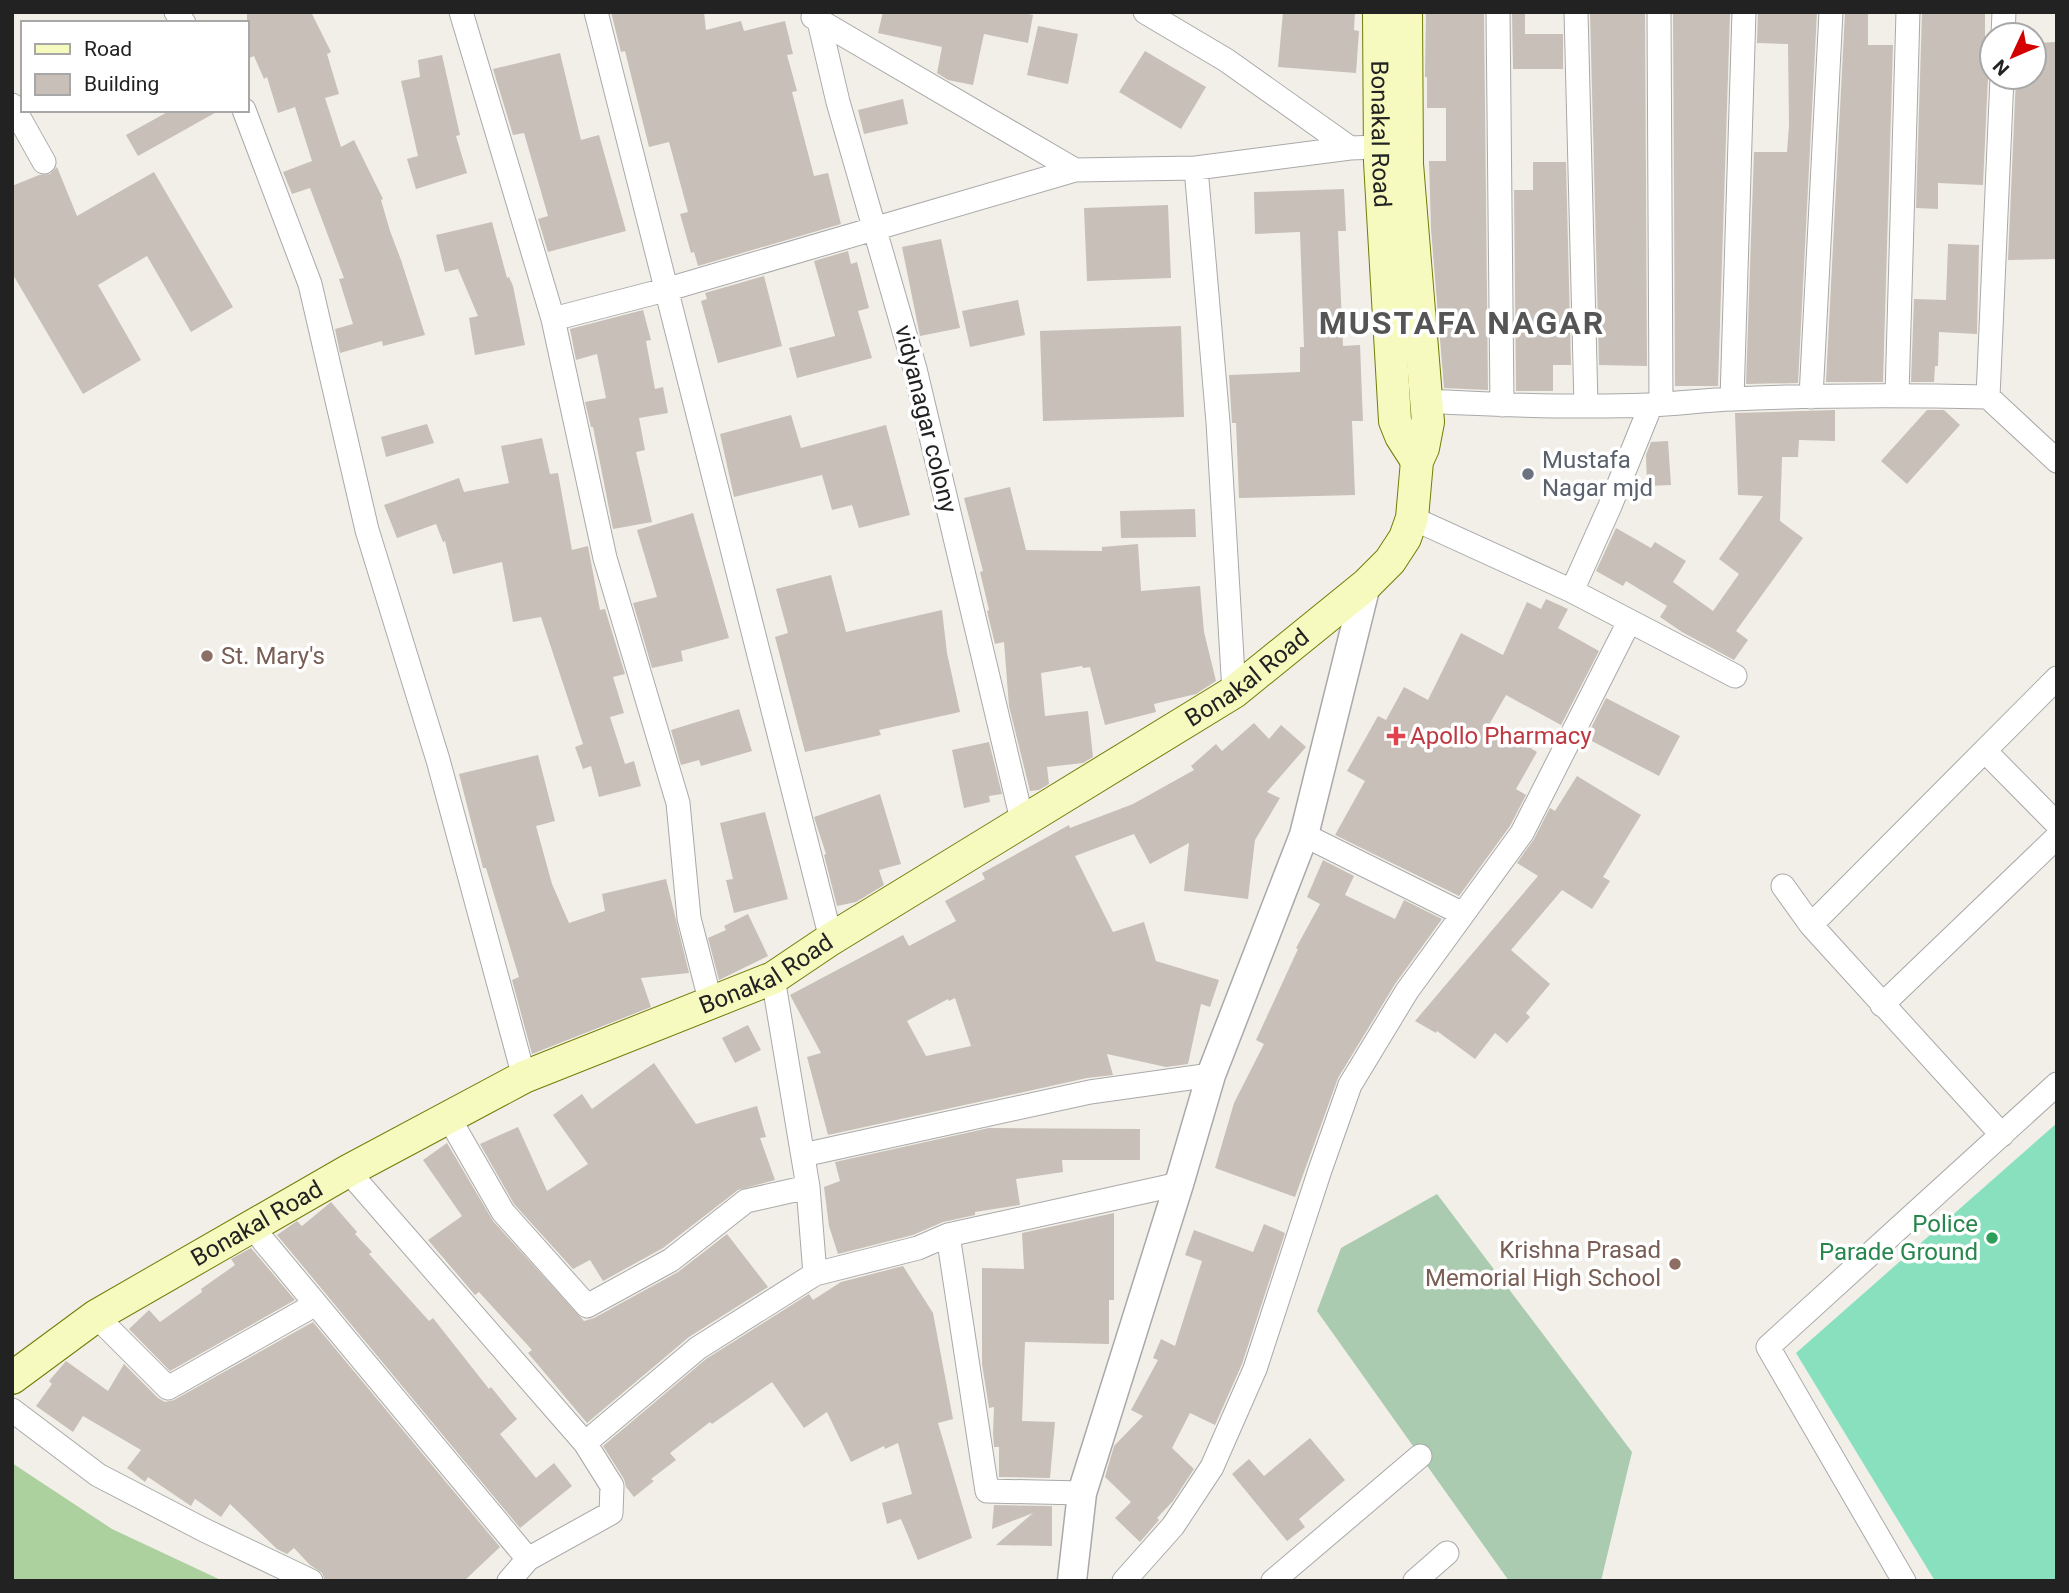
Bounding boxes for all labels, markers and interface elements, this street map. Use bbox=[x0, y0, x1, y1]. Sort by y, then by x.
legend bbox=[21, 21, 248, 112]
north arrow bbox=[1978, 21, 2048, 91]
text: Road bbox=[84, 37, 132, 61]
text: N bbox=[1988, 55, 2014, 80]
street label: Bonakal Road bbox=[1365, 60, 1397, 208]
text: Building bbox=[84, 72, 159, 96]
district label: MUSTAFA NAGAR bbox=[1319, 304, 1605, 342]
street label: vidyanagar colony bbox=[889, 322, 963, 516]
place label: Mustafa Nagar mjd bbox=[1542, 446, 1653, 502]
marker: Mustafa Nagar mjd bbox=[1520, 466, 1536, 482]
street label: Bonakal Road bbox=[1180, 623, 1315, 733]
place label: St. Mary's bbox=[221, 642, 325, 670]
marker: St. Mary's bbox=[199, 648, 215, 664]
place label: Apollo Pharmacy bbox=[1410, 722, 1592, 750]
marker: Apollo Pharmacy bbox=[1388, 728, 1404, 744]
street label: Bonakal Road bbox=[695, 928, 838, 1020]
street label: Bonakal Road bbox=[186, 1175, 328, 1272]
place label: Police Parade Ground bbox=[1819, 1210, 1978, 1266]
marker: Police Parade Ground bbox=[1984, 1230, 2000, 1246]
place label: Krishna Prasad Memorial High School bbox=[1425, 1236, 1661, 1292]
marker: Krishna Prasad Memorial High School bbox=[1667, 1256, 1683, 1272]

